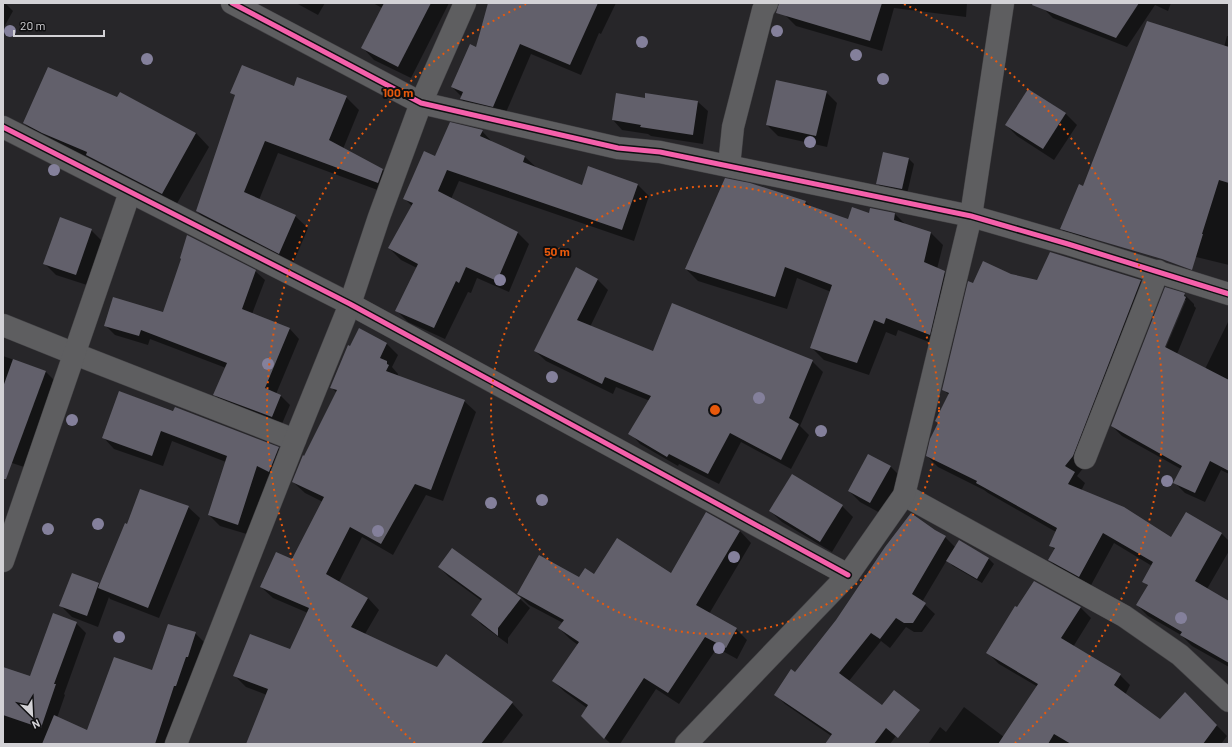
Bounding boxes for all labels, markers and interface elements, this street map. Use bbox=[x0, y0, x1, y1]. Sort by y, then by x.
scale bar bbox=[14, 12, 104, 38]
text: 20 m bbox=[20, 18, 46, 32]
text: 100 m bbox=[383, 85, 413, 99]
text: 50 m bbox=[544, 244, 570, 258]
centre of rings bbox=[708, 403, 722, 417]
north arrow bbox=[12, 695, 52, 735]
text: N bbox=[30, 717, 42, 732]

